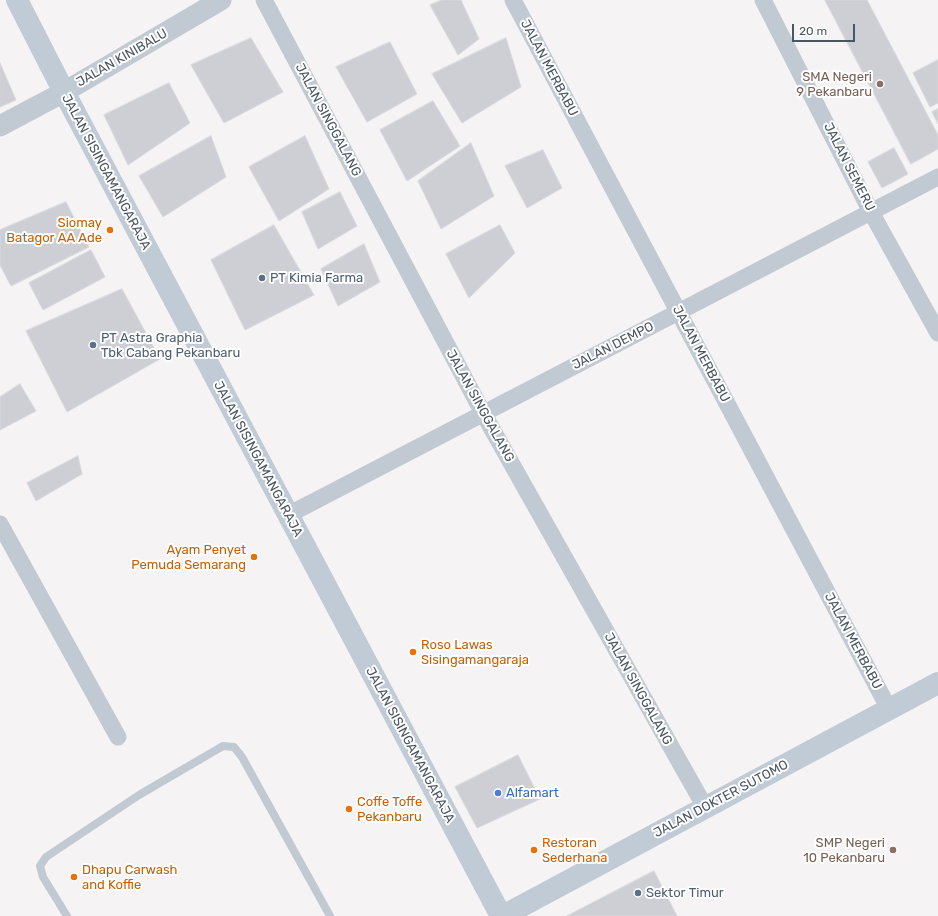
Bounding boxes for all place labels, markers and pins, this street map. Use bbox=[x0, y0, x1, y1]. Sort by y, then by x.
place label: SMA Negeri 9 Pekanbaru bbox=[796, 69, 872, 100]
marker: SMA Negeri 9 Pekanbaru bbox=[875, 79, 885, 89]
place label: Siomay Batagor AA Ade bbox=[6, 215, 102, 246]
marker: Siomay Batagor AA Ade bbox=[105, 225, 115, 235]
place label: PT Kimia Farma bbox=[270, 270, 363, 286]
marker: PT Kimia Farma bbox=[257, 273, 267, 283]
place label: PT Astra Graphia Tbk Cabang Pekanbaru bbox=[101, 330, 240, 361]
marker: PT Astra Graphia Tbk Cabang Pekanbaru bbox=[88, 340, 98, 350]
place label: Ayam Penyet Pemuda Semarang bbox=[131, 542, 246, 573]
marker: Ayam Penyet Pemuda Semarang bbox=[249, 552, 259, 562]
place label: Roso Lawas Sisingamangaraja bbox=[421, 637, 529, 668]
marker: Roso Lawas Sisingamangaraja bbox=[408, 647, 418, 657]
place label: Alfamart bbox=[506, 785, 559, 801]
marker: Alfamart bbox=[493, 788, 503, 798]
place label: Coffe Toffe Pekanbaru bbox=[357, 794, 422, 825]
marker: Coffe Toffe Pekanbaru bbox=[344, 804, 354, 814]
place label: Restoran Sederhana bbox=[542, 835, 607, 866]
place label: SMP Negeri 10 Pekanbaru bbox=[803, 835, 885, 866]
marker: Restoran Sederhana bbox=[529, 845, 539, 855]
marker: SMP Negeri 10 Pekanbaru bbox=[888, 845, 898, 855]
place label: Dhapu Carwash and Koffie bbox=[82, 862, 178, 893]
marker: Dhapu Carwash and Koffie bbox=[69, 872, 79, 882]
place label: Sektor Timur bbox=[646, 885, 724, 901]
marker: Sektor Timur bbox=[633, 888, 643, 898]

